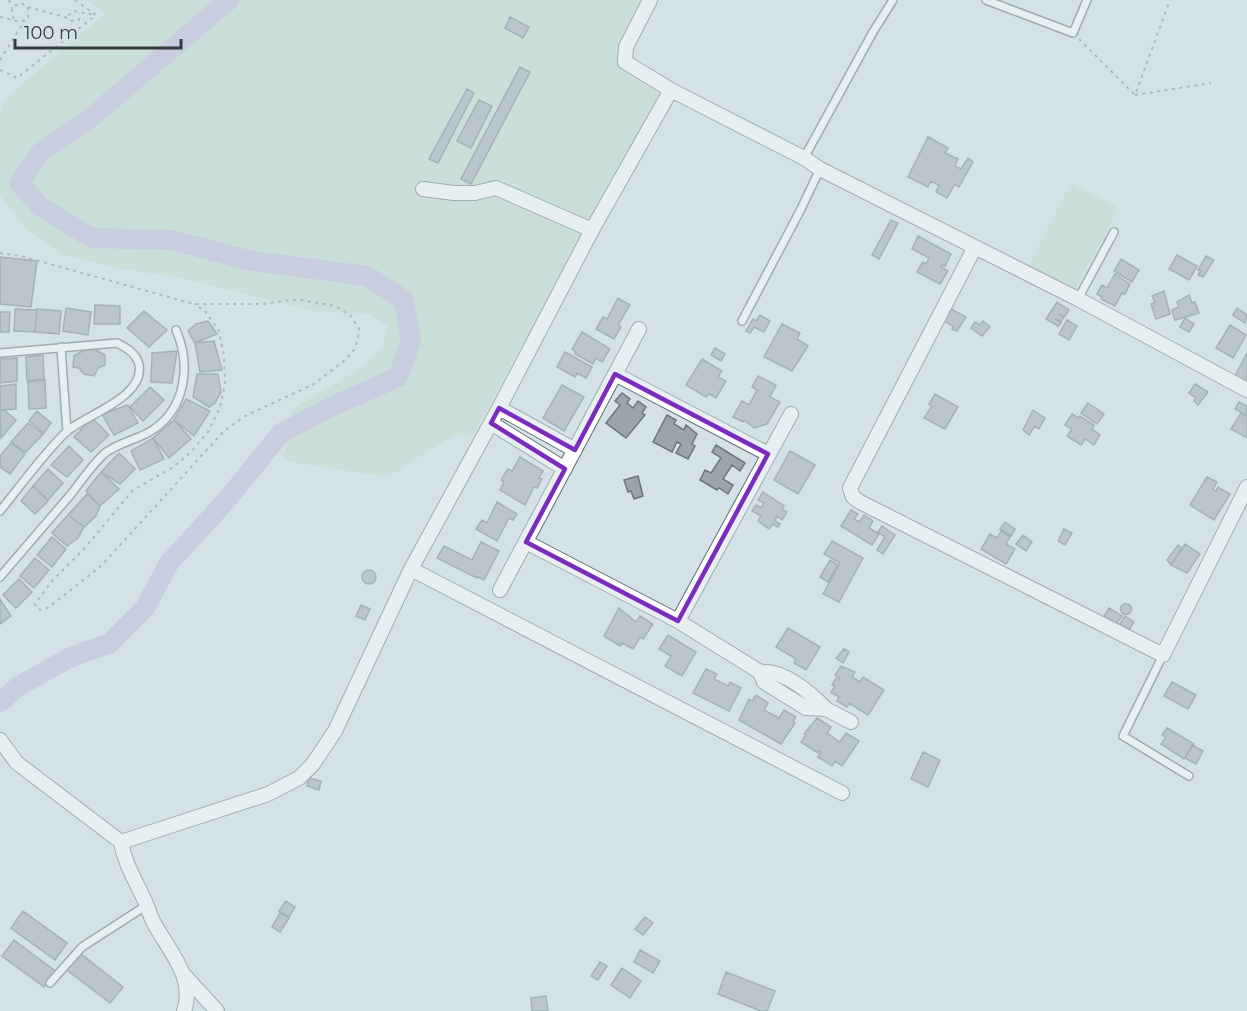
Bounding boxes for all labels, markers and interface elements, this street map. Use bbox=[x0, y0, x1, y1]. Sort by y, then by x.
scale bar bbox=[15, 12, 182, 50]
text: 100 m bbox=[24, 22, 78, 44]

